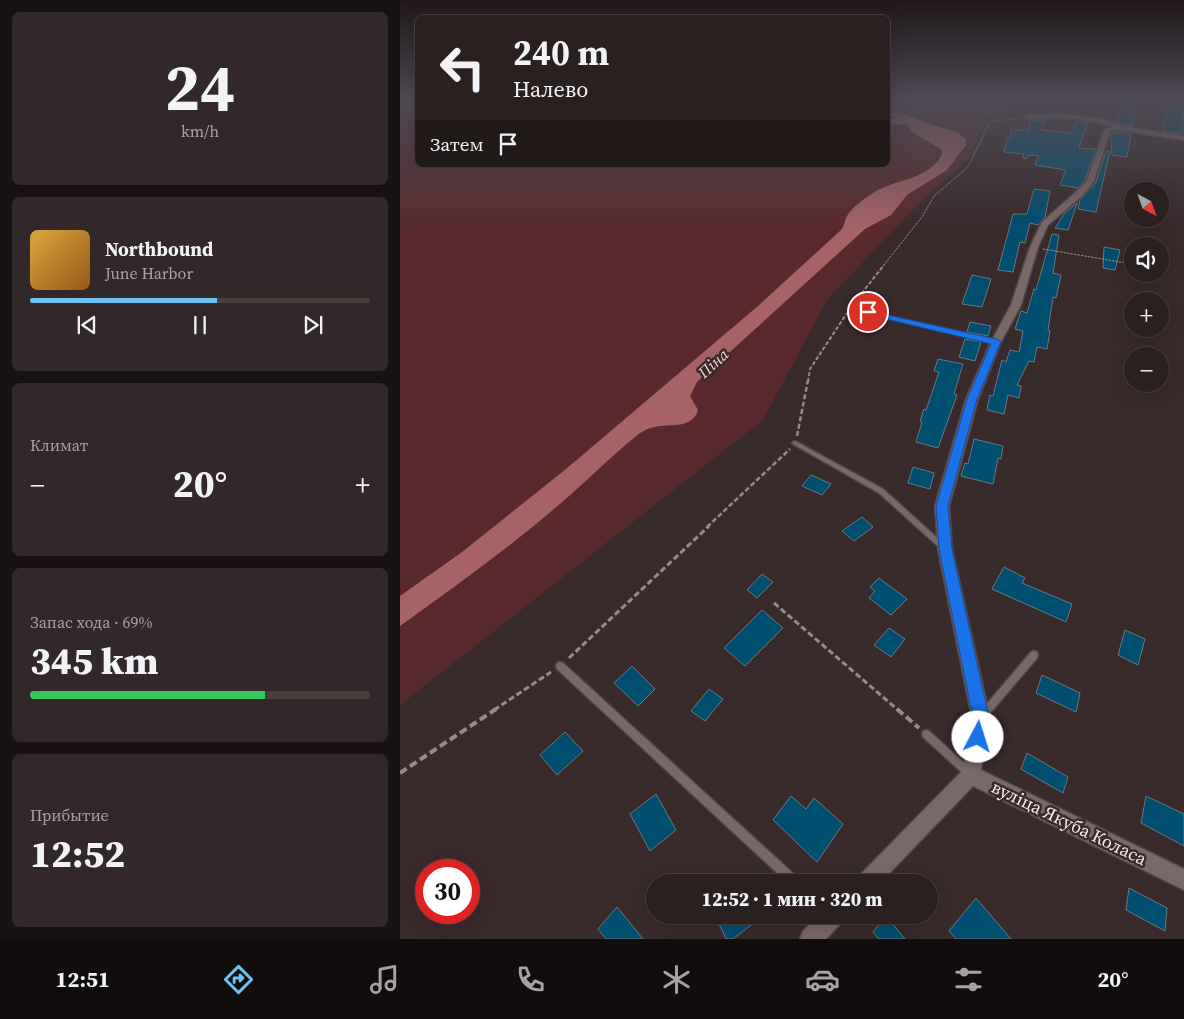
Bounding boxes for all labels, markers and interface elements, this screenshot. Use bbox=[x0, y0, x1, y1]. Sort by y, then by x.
text: 240 m bbox=[513, 29, 609, 77]
icon: left bbox=[430, 35, 495, 100]
text: 24 bbox=[165, 43, 235, 132]
text: Налево bbox=[513, 74, 588, 104]
text: km/h bbox=[181, 120, 219, 142]
icon: arrive bbox=[494, 130, 522, 158]
text: Затем bbox=[430, 131, 484, 157]
north arrow bbox=[1124, 182, 1169, 228]
map controls bbox=[1124, 182, 1169, 392]
text: Northbound bbox=[105, 236, 213, 262]
button: sound bbox=[1124, 237, 1169, 282]
text: June Harbor bbox=[105, 262, 193, 284]
pin bbox=[847, 291, 889, 333]
button: + bbox=[1124, 292, 1169, 337]
icon: arrive bbox=[854, 298, 882, 326]
icon: previous bbox=[73, 311, 101, 339]
icon: pause bbox=[186, 311, 214, 339]
icon: next bbox=[299, 311, 327, 339]
water label: Піна bbox=[692, 343, 734, 383]
button: − bbox=[1124, 347, 1169, 392]
text: Климат bbox=[30, 434, 88, 456]
text: 20° bbox=[173, 458, 227, 510]
text: − bbox=[30, 466, 45, 504]
text: + bbox=[355, 466, 370, 504]
text: Запас хода · 69% bbox=[30, 611, 153, 633]
text: 345 km bbox=[30, 635, 158, 687]
position arrow bbox=[951, 710, 1003, 762]
street label: вуліца Якуба Коласа bbox=[987, 774, 1152, 871]
text: Прибытие bbox=[30, 804, 109, 826]
text: 12:52 bbox=[30, 828, 125, 880]
speed limit sign: 30 bbox=[415, 859, 480, 924]
text: 12:52 · 1 мин · 320 m bbox=[702, 886, 882, 912]
icon: directions bbox=[221, 962, 256, 997]
icon: music bbox=[367, 962, 402, 997]
icon: phone bbox=[513, 962, 548, 997]
icon: climate bbox=[659, 962, 694, 997]
icon: car bbox=[805, 962, 840, 997]
icon: filters bbox=[951, 962, 986, 997]
text: 12:51 bbox=[56, 964, 110, 994]
text: 20° bbox=[1097, 964, 1128, 994]

